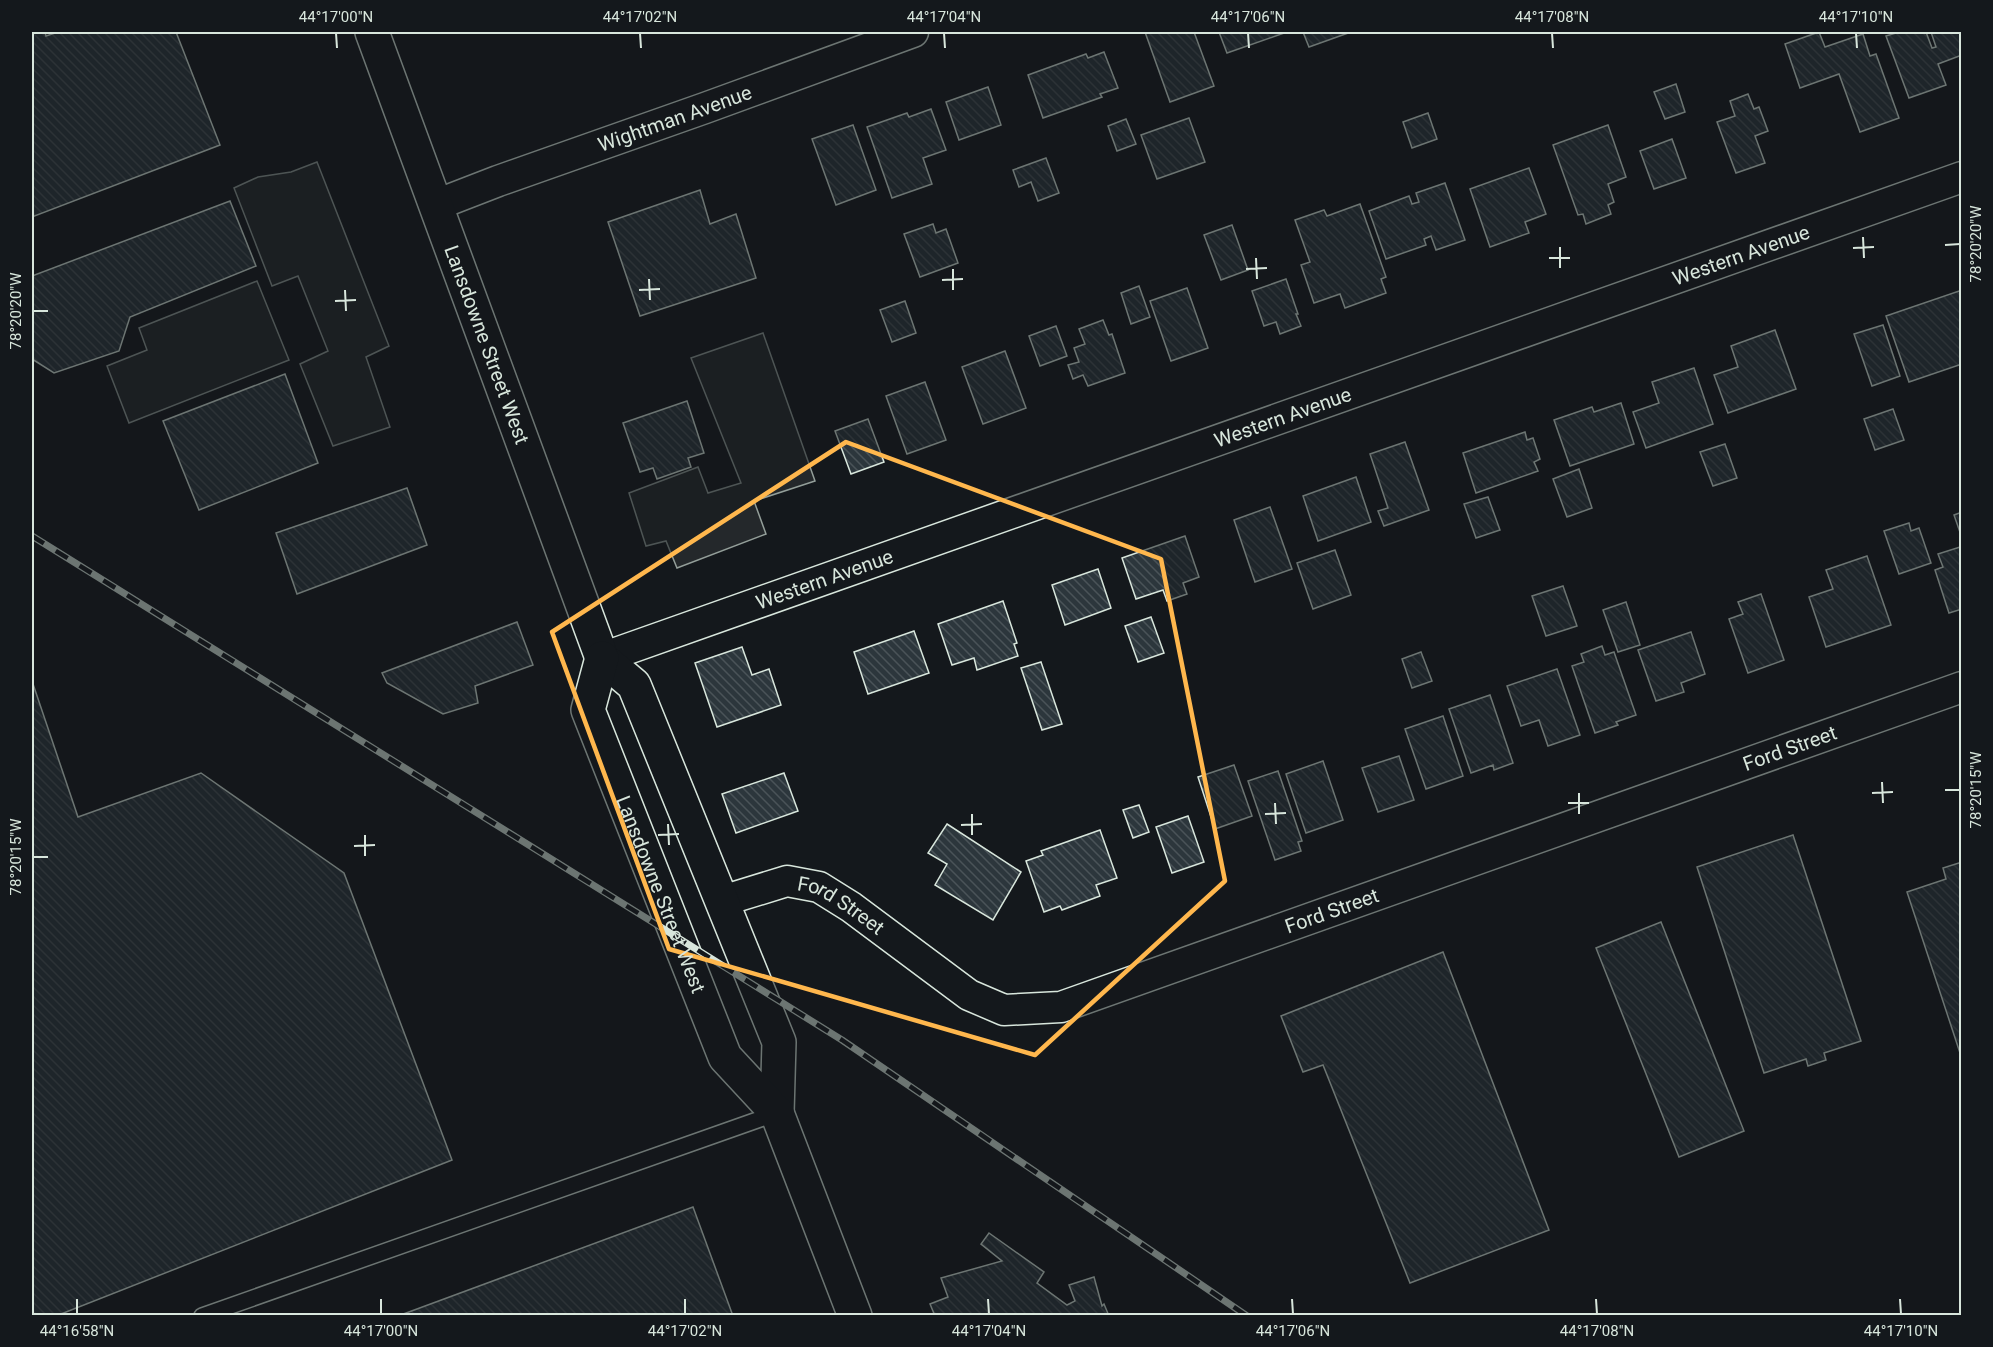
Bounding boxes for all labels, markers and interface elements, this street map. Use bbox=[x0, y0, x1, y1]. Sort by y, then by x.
text: 44°17'00"N bbox=[299, 8, 373, 26]
text: 44°17'02"N bbox=[603, 8, 677, 26]
text: 44°17'04"N bbox=[907, 8, 981, 26]
text: 44°17'06"N bbox=[1211, 8, 1285, 26]
text: 44°17'08"N bbox=[1515, 8, 1589, 26]
text: 44°17'10"N bbox=[1819, 8, 1893, 26]
street label: Wightman Avenue bbox=[595, 80, 755, 157]
text: 78°20'20"W bbox=[1967, 206, 1985, 282]
street label: Western Avenue bbox=[1669, 220, 1813, 290]
street label: Lansdowne Street West bbox=[439, 242, 534, 447]
text: 78°20'20"W bbox=[7, 273, 25, 349]
street label: Western Avenue bbox=[1211, 382, 1354, 453]
street label: Western Avenue bbox=[753, 544, 896, 615]
street label: Ford Street bbox=[1740, 720, 1840, 776]
text: 78°20'15"W bbox=[1967, 752, 1985, 828]
street label: Lansdowne Street West bbox=[611, 792, 711, 996]
text: 78°20'15"W bbox=[7, 819, 25, 895]
street label: Ford Street bbox=[796, 871, 889, 940]
street label: Ford Street bbox=[1282, 883, 1382, 939]
text: 44°16'58"N bbox=[40, 1322, 114, 1340]
text: 44°17'00"N bbox=[344, 1322, 418, 1340]
text: 44°17'02"N bbox=[648, 1322, 722, 1340]
text: 44°17'04"N bbox=[952, 1322, 1026, 1340]
text: 44°17'06"N bbox=[1256, 1322, 1330, 1340]
text: 44°17'08"N bbox=[1560, 1322, 1634, 1340]
text: 44°17'10"N bbox=[1864, 1322, 1938, 1340]

